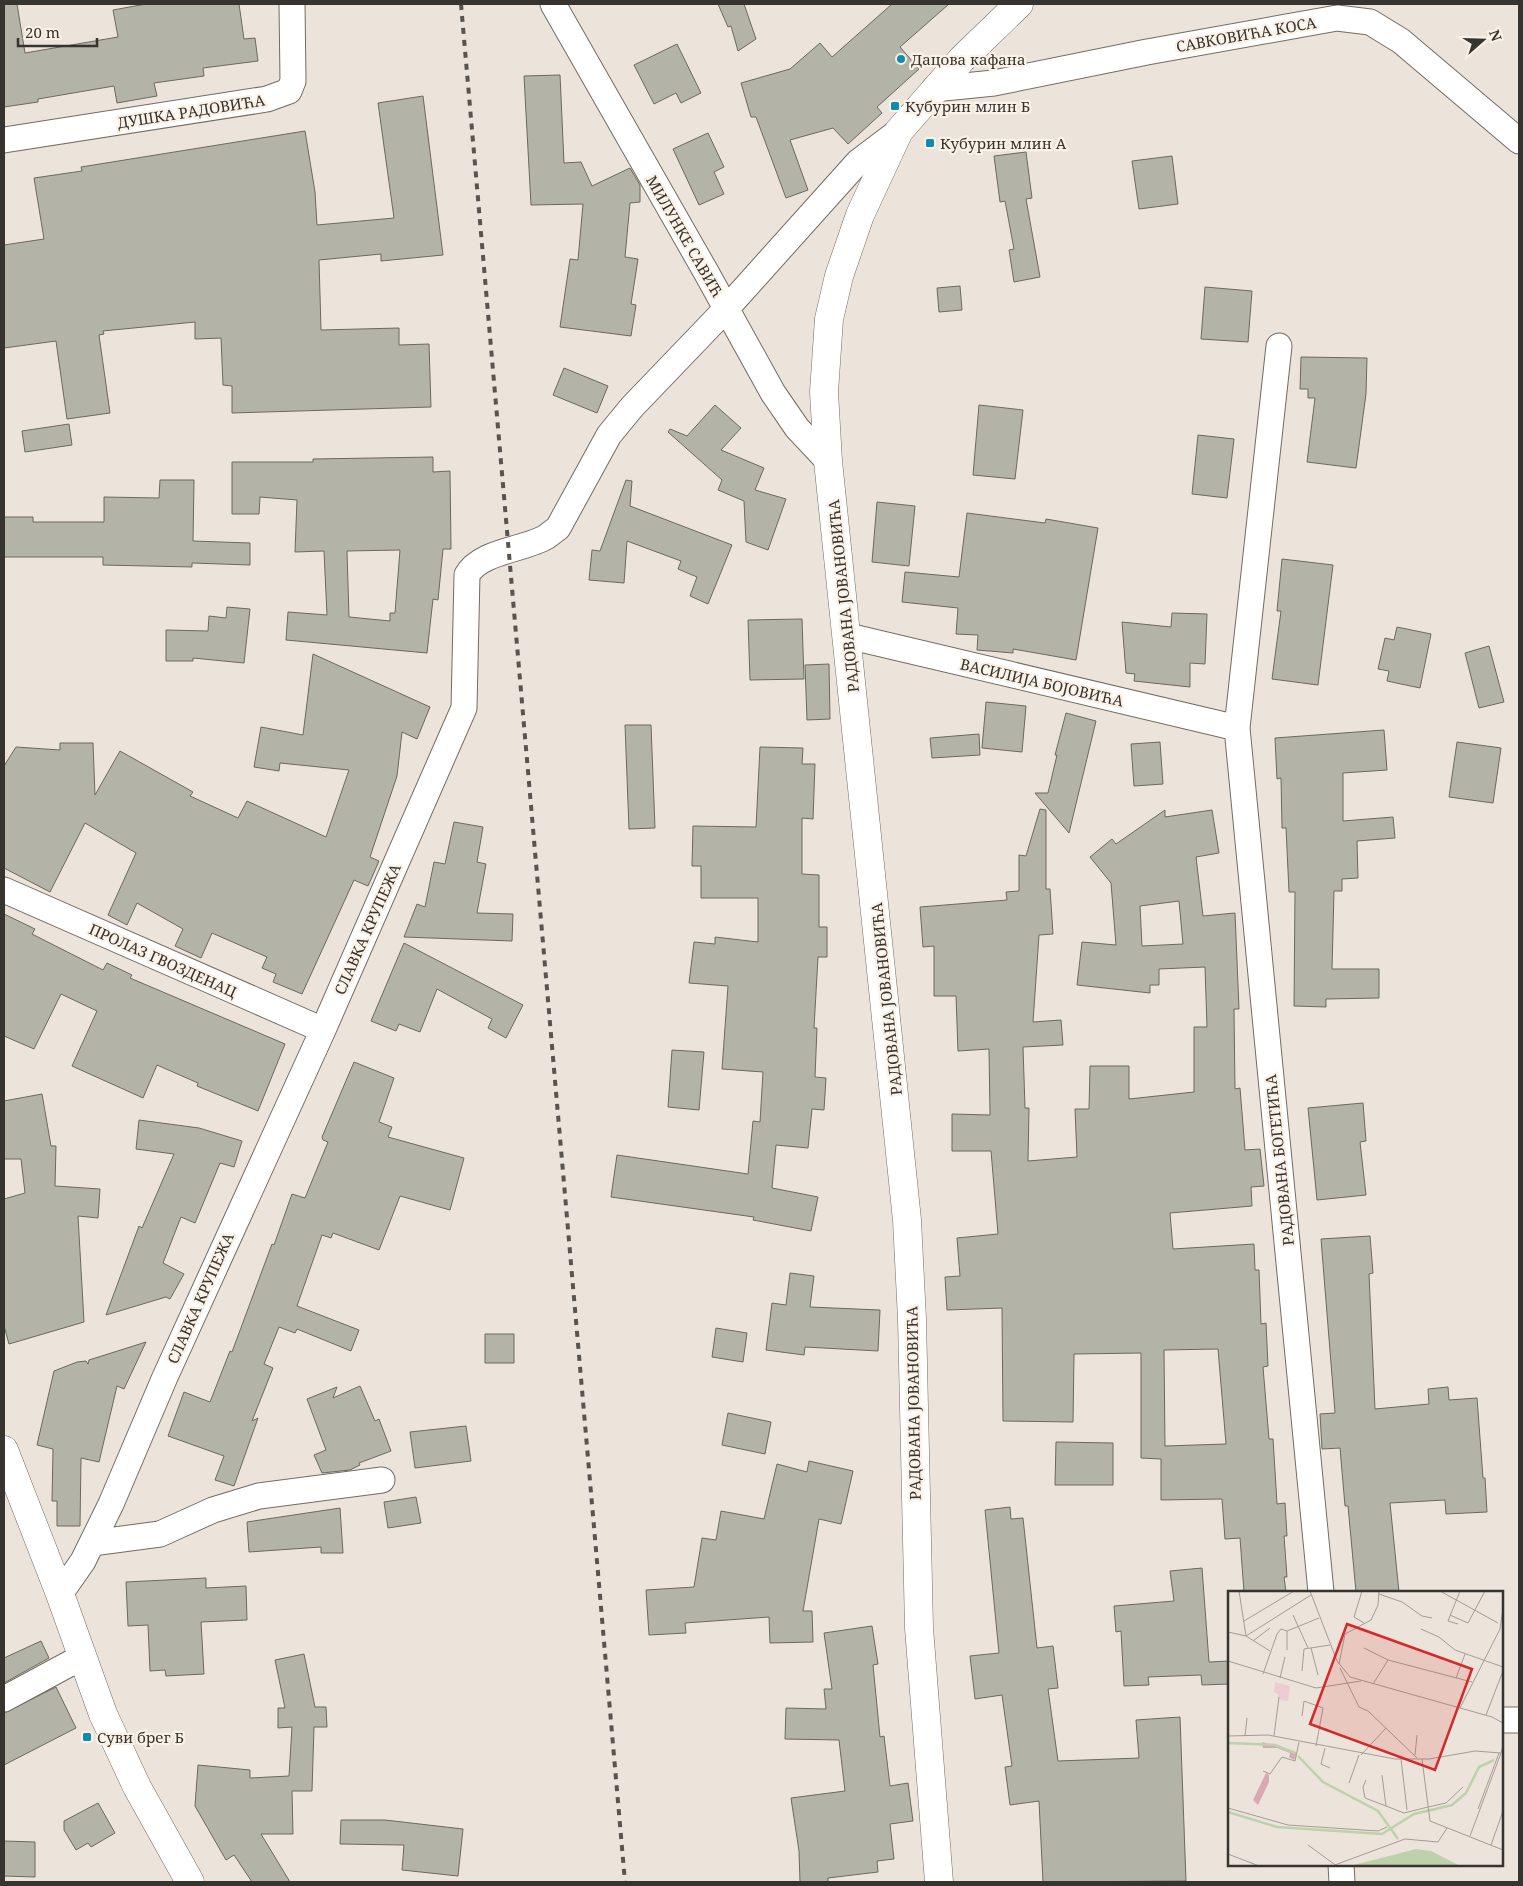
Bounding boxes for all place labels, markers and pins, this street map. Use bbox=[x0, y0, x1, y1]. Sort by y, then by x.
place label: Дацова кафана bbox=[911, 49, 1025, 69]
marker: Дацова кафана bbox=[895, 53, 907, 65]
place label: Кубурин млин Б bbox=[905, 96, 1030, 116]
marker: Кубурин млин Б bbox=[889, 100, 901, 112]
place label: Кубурин млин А bbox=[940, 133, 1067, 153]
marker: Кубурин млин А bbox=[924, 137, 936, 149]
place label: Суви брег Б bbox=[97, 1727, 184, 1747]
marker: Суви брег Б bbox=[81, 1731, 93, 1743]

